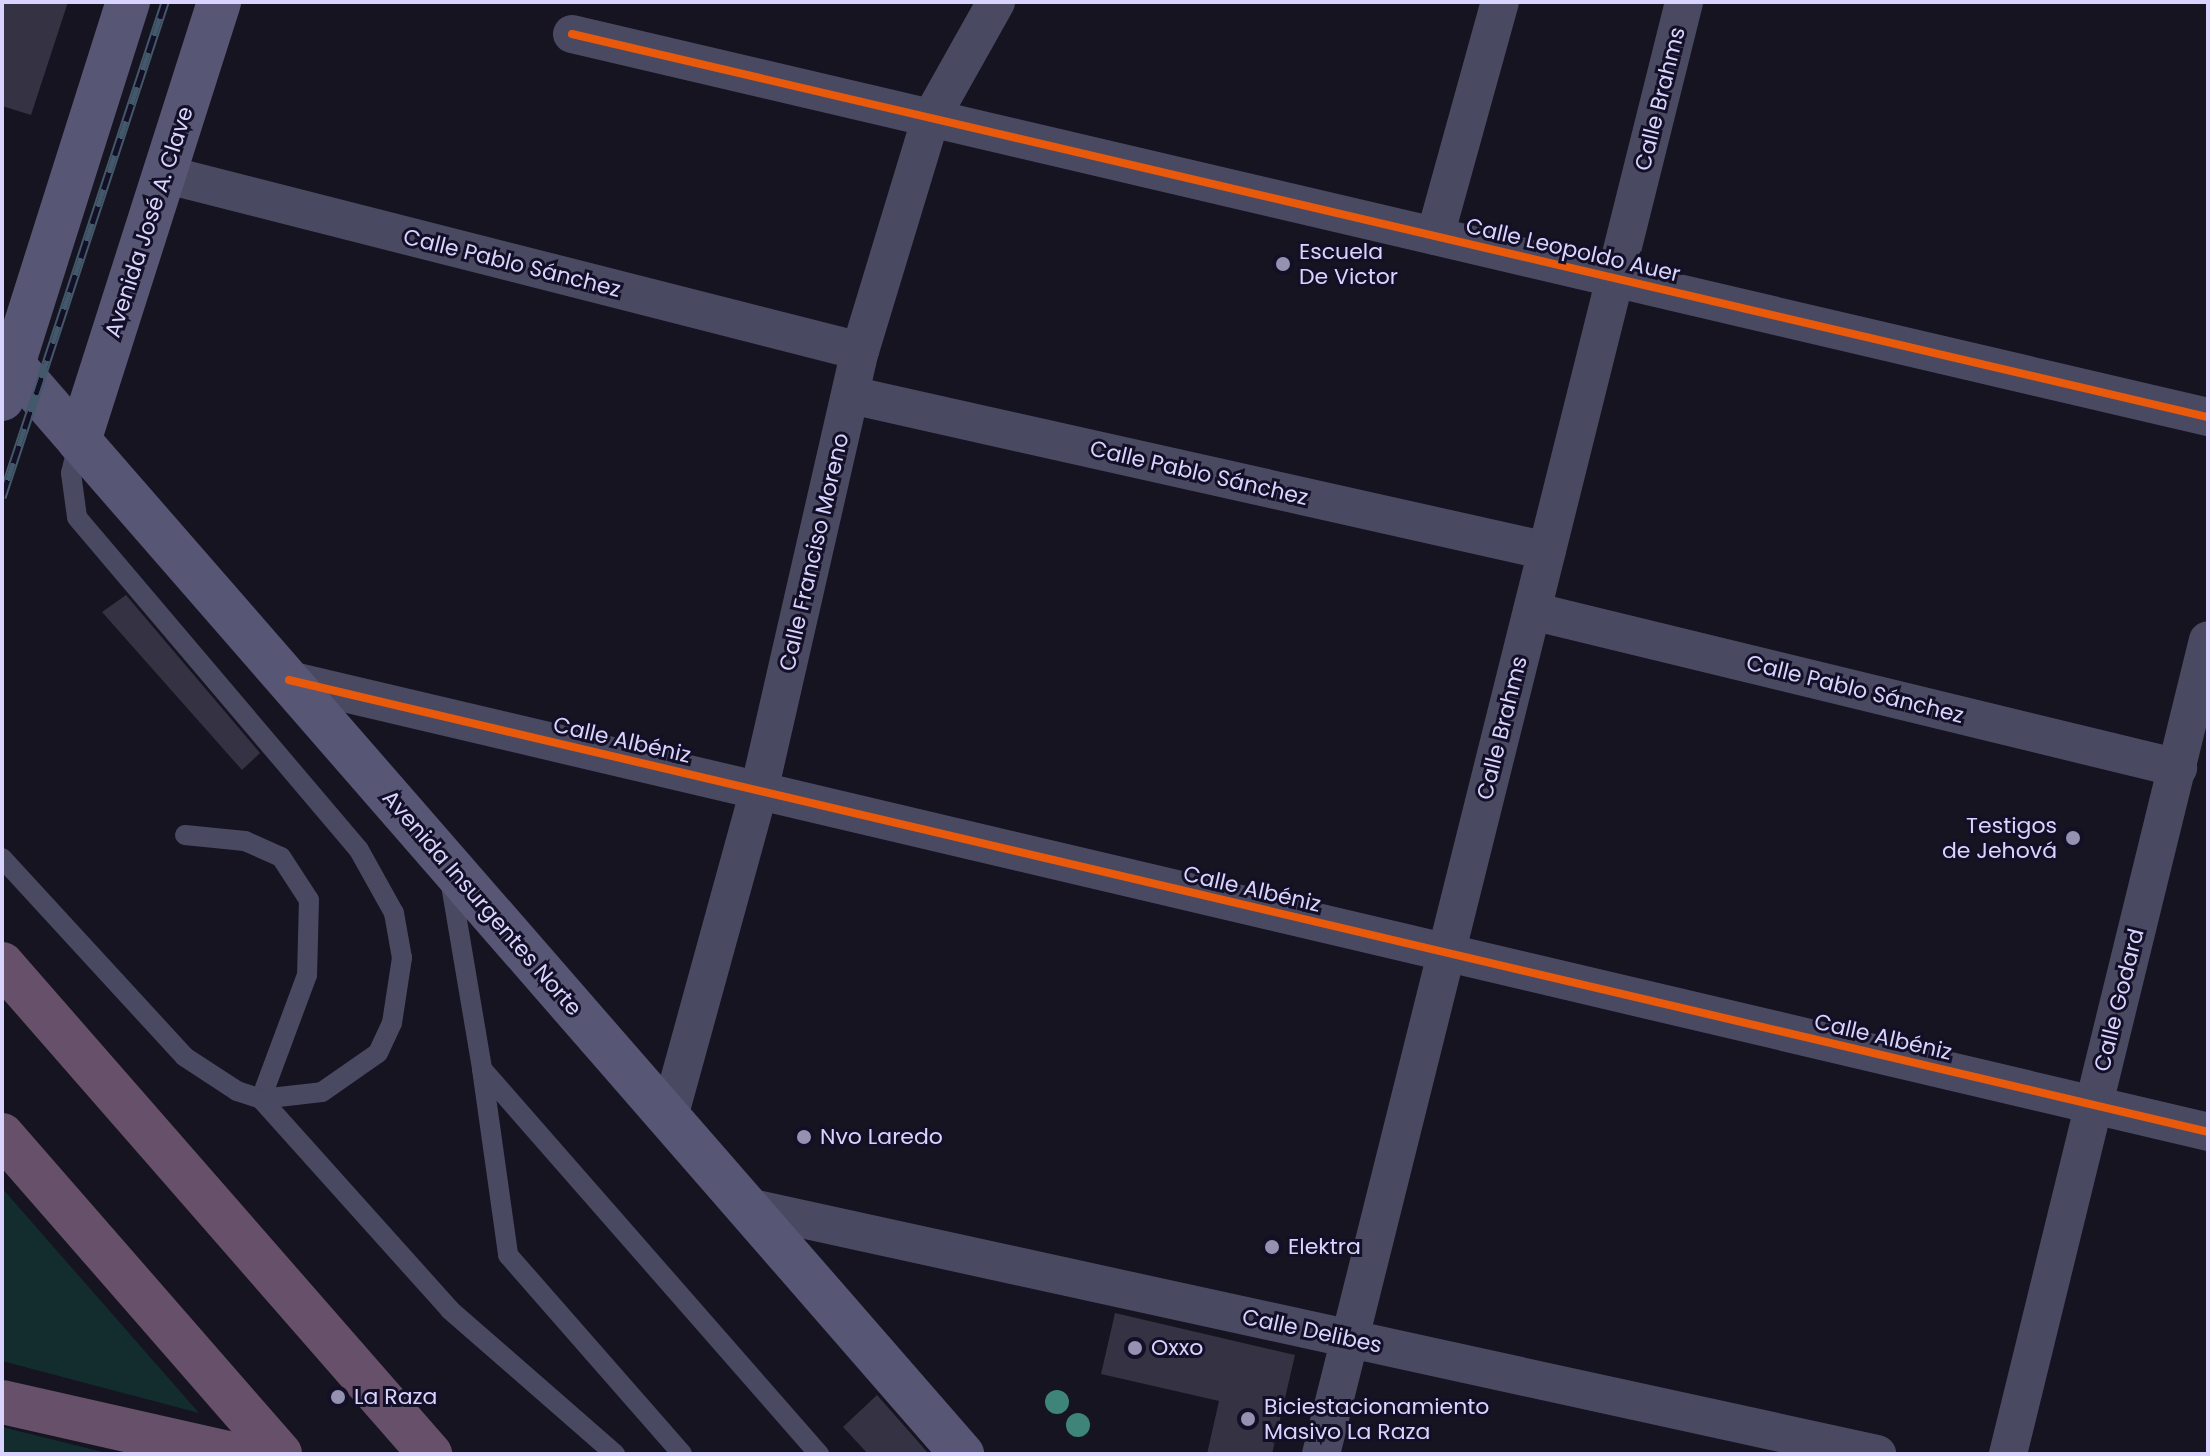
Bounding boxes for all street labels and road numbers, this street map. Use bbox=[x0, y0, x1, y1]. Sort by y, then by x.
street label: Calle Brahms bbox=[1629, 24, 1691, 174]
street label: Avenida José A. Clave bbox=[99, 103, 199, 341]
street label: Calle Leopoldo Auer bbox=[1463, 212, 1683, 288]
street label: Calle Pablo Sánchez bbox=[401, 223, 623, 303]
street label: Calle Franciso Moreno bbox=[774, 430, 854, 674]
street label: Calle Pablo Sánchez bbox=[1087, 435, 1311, 511]
street label: Calle Pablo Sánchez bbox=[1744, 649, 1966, 729]
street label: Calle Brahms bbox=[1471, 653, 1533, 803]
street label: Calle Albéniz bbox=[551, 711, 693, 769]
street label: Avenida Insurgentes Norte bbox=[377, 785, 587, 1021]
street label: Calle Albéniz bbox=[1181, 860, 1323, 918]
street label: Calle Godard bbox=[2089, 926, 2149, 1074]
street label: Calle Albéniz bbox=[1812, 1008, 1954, 1066]
street label: Calle Delibes bbox=[1240, 1303, 1384, 1359]

